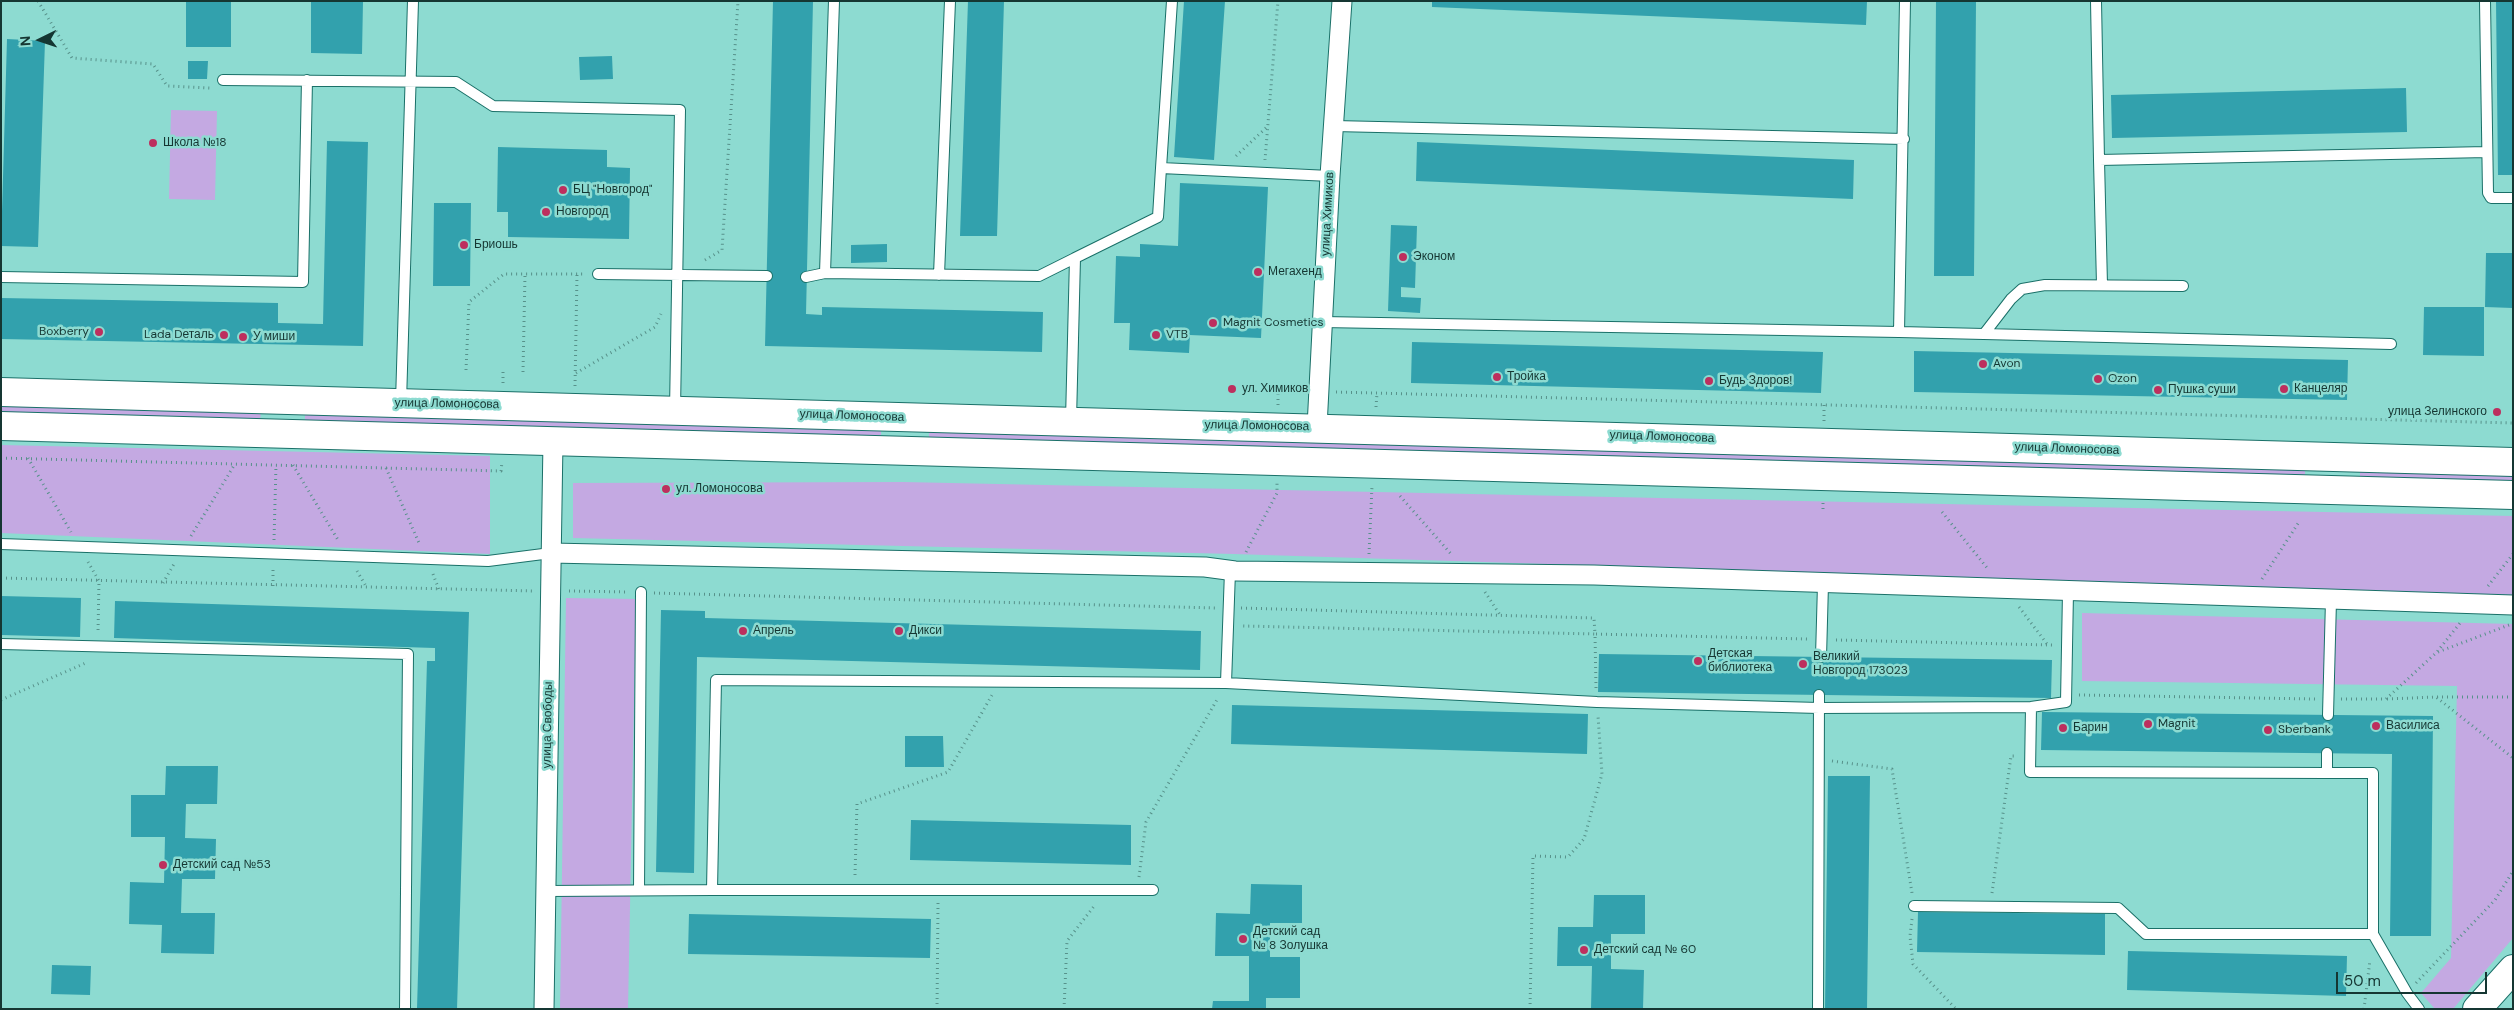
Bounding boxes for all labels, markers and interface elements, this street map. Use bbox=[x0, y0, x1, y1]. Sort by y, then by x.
north arrow bbox=[15, 15, 65, 65]
text: N bbox=[16, 35, 34, 47]
place label: Школа №18 bbox=[163, 136, 227, 150]
marker: Школа №18 bbox=[147, 137, 159, 149]
street label: улица Химиков bbox=[1319, 172, 1337, 256]
place label: БЦ "Новгород" bbox=[573, 183, 653, 197]
marker: БЦ "Новгород" bbox=[557, 184, 569, 196]
place label: Новгород bbox=[556, 205, 609, 219]
marker: Новгород bbox=[540, 206, 552, 218]
place label: Бриошь bbox=[474, 238, 518, 252]
marker: Бриошь bbox=[458, 239, 470, 251]
place label: Эконом bbox=[1413, 250, 1455, 264]
marker: Эконом bbox=[1397, 251, 1409, 263]
place label: Мегахенд bbox=[1268, 265, 1322, 279]
marker: Мегахенд bbox=[1252, 266, 1264, 278]
place label: Magnit Cosmetics bbox=[1223, 316, 1323, 330]
marker: Magnit Cosmetics bbox=[1207, 317, 1219, 329]
place label: Boxberry bbox=[39, 325, 89, 339]
marker: Boxberry bbox=[93, 326, 105, 338]
place label: Lada Dеталь bbox=[144, 328, 214, 342]
place label: VTB bbox=[1166, 328, 1188, 342]
marker: Lada Dеталь bbox=[218, 329, 230, 341]
marker: VTB bbox=[1150, 329, 1162, 341]
place label: У миши bbox=[253, 330, 295, 344]
marker: У миши bbox=[237, 331, 249, 343]
place label: Avon bbox=[1993, 357, 2020, 371]
marker: Avon bbox=[1977, 358, 1989, 370]
place label: Тройка bbox=[1507, 370, 1546, 384]
marker: Тройка bbox=[1491, 371, 1503, 383]
place label: Ozon bbox=[2108, 372, 2137, 386]
marker: Ozon bbox=[2092, 373, 2104, 385]
place label: Будь Здоров! bbox=[1719, 374, 1792, 388]
marker: Будь Здоров! bbox=[1703, 375, 1715, 387]
place label: ул. Химиков bbox=[1242, 382, 1308, 396]
place label: Канцеляр bbox=[2294, 382, 2347, 396]
marker: ул. Химиков bbox=[1226, 383, 1238, 395]
place label: Пушка суши bbox=[2168, 383, 2236, 397]
marker: Канцеляр bbox=[2278, 383, 2290, 395]
marker: Пушка суши bbox=[2152, 384, 2164, 396]
street label: улица Ломоносова bbox=[395, 396, 499, 412]
place label: улица Зелинского bbox=[2388, 405, 2487, 419]
marker: улица Зелинского bbox=[2491, 406, 2503, 418]
street label: улица Ломоносова bbox=[799, 407, 905, 425]
street label: улица Ломоносова bbox=[1205, 418, 1309, 434]
street label: улица Ломоносова bbox=[1609, 428, 1715, 446]
street label: улица Ломоносова bbox=[2014, 440, 2120, 458]
place label: ул. Ломоносова bbox=[676, 482, 763, 496]
marker: ул. Ломоносова bbox=[660, 483, 672, 495]
place label: Апрель bbox=[753, 624, 794, 638]
place label: Дикси bbox=[909, 624, 942, 638]
marker: Апрель bbox=[737, 625, 749, 637]
marker: Дикси bbox=[893, 625, 905, 637]
place label: Детская библиотека bbox=[1708, 647, 1772, 675]
place label: Великий Новгород 173023 bbox=[1813, 650, 1908, 678]
marker: Детская библиотека bbox=[1692, 655, 1704, 667]
marker: Великий Новгород 173023 bbox=[1797, 658, 1809, 670]
street label: улица Свободы bbox=[540, 682, 556, 768]
place label: Magnit bbox=[2158, 717, 2196, 731]
marker: Magnit bbox=[2142, 718, 2154, 730]
place label: Василиса bbox=[2386, 719, 2440, 733]
marker: Василиса bbox=[2370, 720, 2382, 732]
place label: Барин bbox=[2073, 721, 2108, 735]
marker: Барин bbox=[2057, 722, 2069, 734]
place label: Sberbank bbox=[2278, 723, 2331, 737]
marker: Sberbank bbox=[2262, 724, 2274, 736]
place label: Детский сад №53 bbox=[173, 858, 271, 872]
marker: Детский сад №53 bbox=[157, 859, 169, 871]
place label: Детский сад № 8 Золушка bbox=[1253, 925, 1328, 953]
marker: Детский сад № 8 Золушка bbox=[1237, 933, 1249, 945]
place label: Детский сад № 60 bbox=[1594, 943, 1696, 957]
marker: Детский сад № 60 bbox=[1578, 944, 1590, 956]
scale bar bbox=[2339, 962, 2490, 994]
text: 50 m bbox=[2344, 971, 2381, 991]

